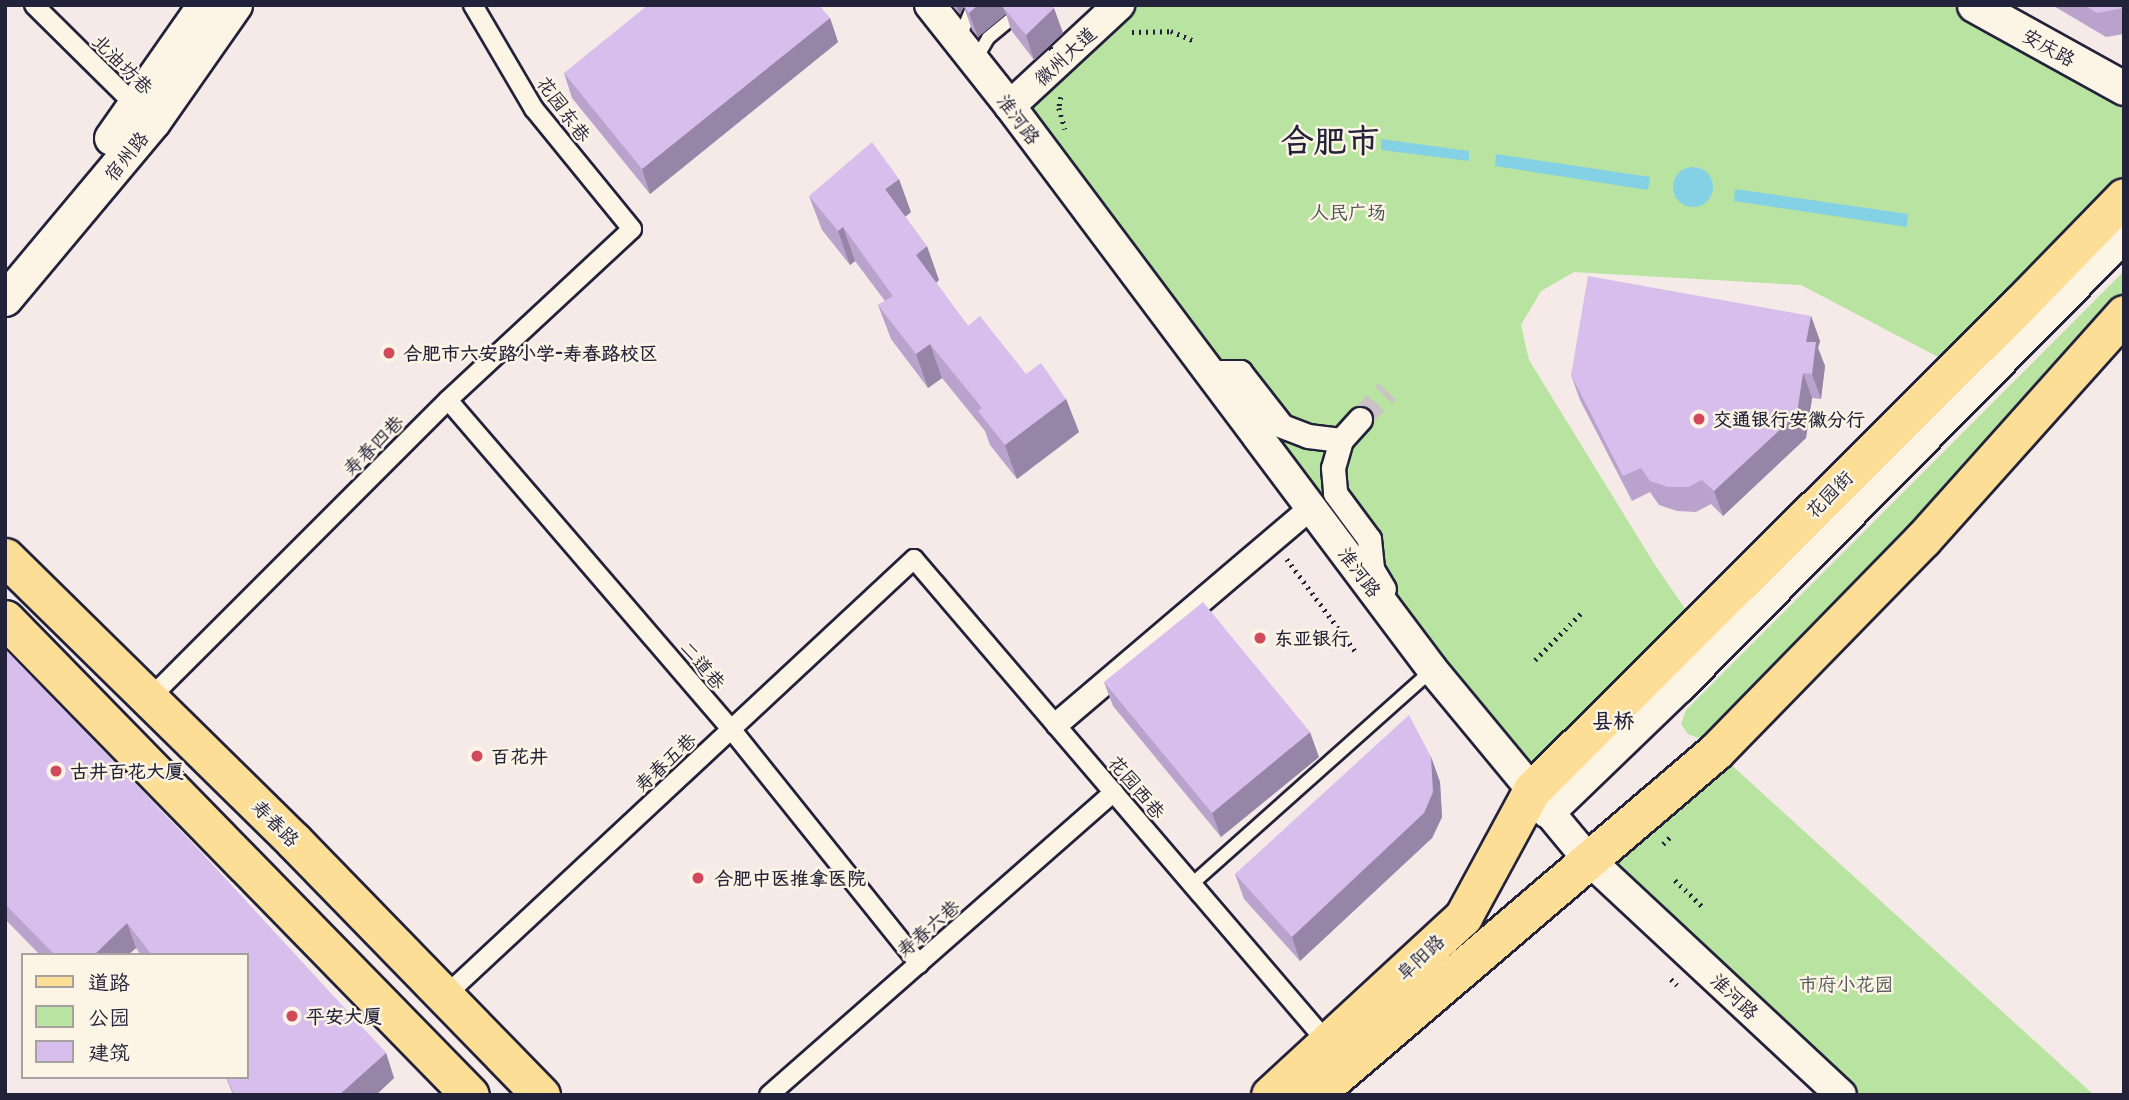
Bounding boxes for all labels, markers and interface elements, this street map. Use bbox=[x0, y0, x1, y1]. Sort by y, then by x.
street label: 徽州大道 bbox=[1029, 22, 1101, 90]
street label: 安庆路 bbox=[2019, 23, 2079, 71]
street label: 北油坊巷 bbox=[88, 29, 158, 99]
street label: 花园东巷 bbox=[532, 72, 596, 146]
street label: 淮河路 bbox=[993, 89, 1045, 149]
district label: 合肥市 bbox=[1281, 119, 1379, 159]
street label: 宿州路 bbox=[99, 127, 153, 185]
park label: 人民广场 bbox=[1310, 201, 1386, 223]
place label: 合肥市六安路小学-寿春路校区 bbox=[403, 342, 658, 364]
marker: 合肥市六安路小学-寿春路校区 bbox=[381, 345, 397, 361]
place label: 交通银行安徽分行 bbox=[1713, 408, 1865, 430]
street label: 寿春四巷 bbox=[338, 410, 408, 480]
marker: 交通银行安徽分行 bbox=[1691, 411, 1707, 427]
street label: 花园街 bbox=[1801, 466, 1857, 522]
street label: 淮河路 bbox=[1334, 542, 1386, 602]
place label: 东亚银行 bbox=[1274, 627, 1350, 649]
marker: 东亚银行 bbox=[1252, 630, 1268, 646]
street label: 二道巷 bbox=[676, 636, 730, 694]
district label: 县桥 bbox=[1592, 707, 1634, 733]
street label: 寿春五巷 bbox=[629, 728, 701, 796]
place label: 百花井 bbox=[491, 745, 548, 767]
marker: 百花井 bbox=[469, 748, 485, 764]
street label: 花园西巷 bbox=[1104, 751, 1170, 823]
place label: 古井百花大厦 bbox=[70, 760, 184, 782]
marker: 古井百花大厦 bbox=[48, 763, 64, 779]
street label: 寿春路 bbox=[248, 795, 304, 851]
place label: 合肥中医推拿医院 bbox=[714, 867, 866, 889]
marker: 合肥中医推拿医院 bbox=[688, 868, 708, 888]
street label: 寿春六巷 bbox=[892, 894, 964, 962]
street label: 阜阳路 bbox=[1391, 929, 1449, 985]
legend bbox=[21, 953, 248, 1079]
text: 道路 bbox=[88, 968, 130, 995]
street label: 淮河路 bbox=[1706, 968, 1764, 1024]
park label: 市府小花园 bbox=[1799, 973, 1893, 995]
text: 公园 bbox=[88, 1003, 130, 1030]
place label: 平安大厦 bbox=[306, 1005, 382, 1027]
marker: 平安大厦 bbox=[284, 1008, 300, 1024]
text: 建筑 bbox=[88, 1038, 130, 1065]

